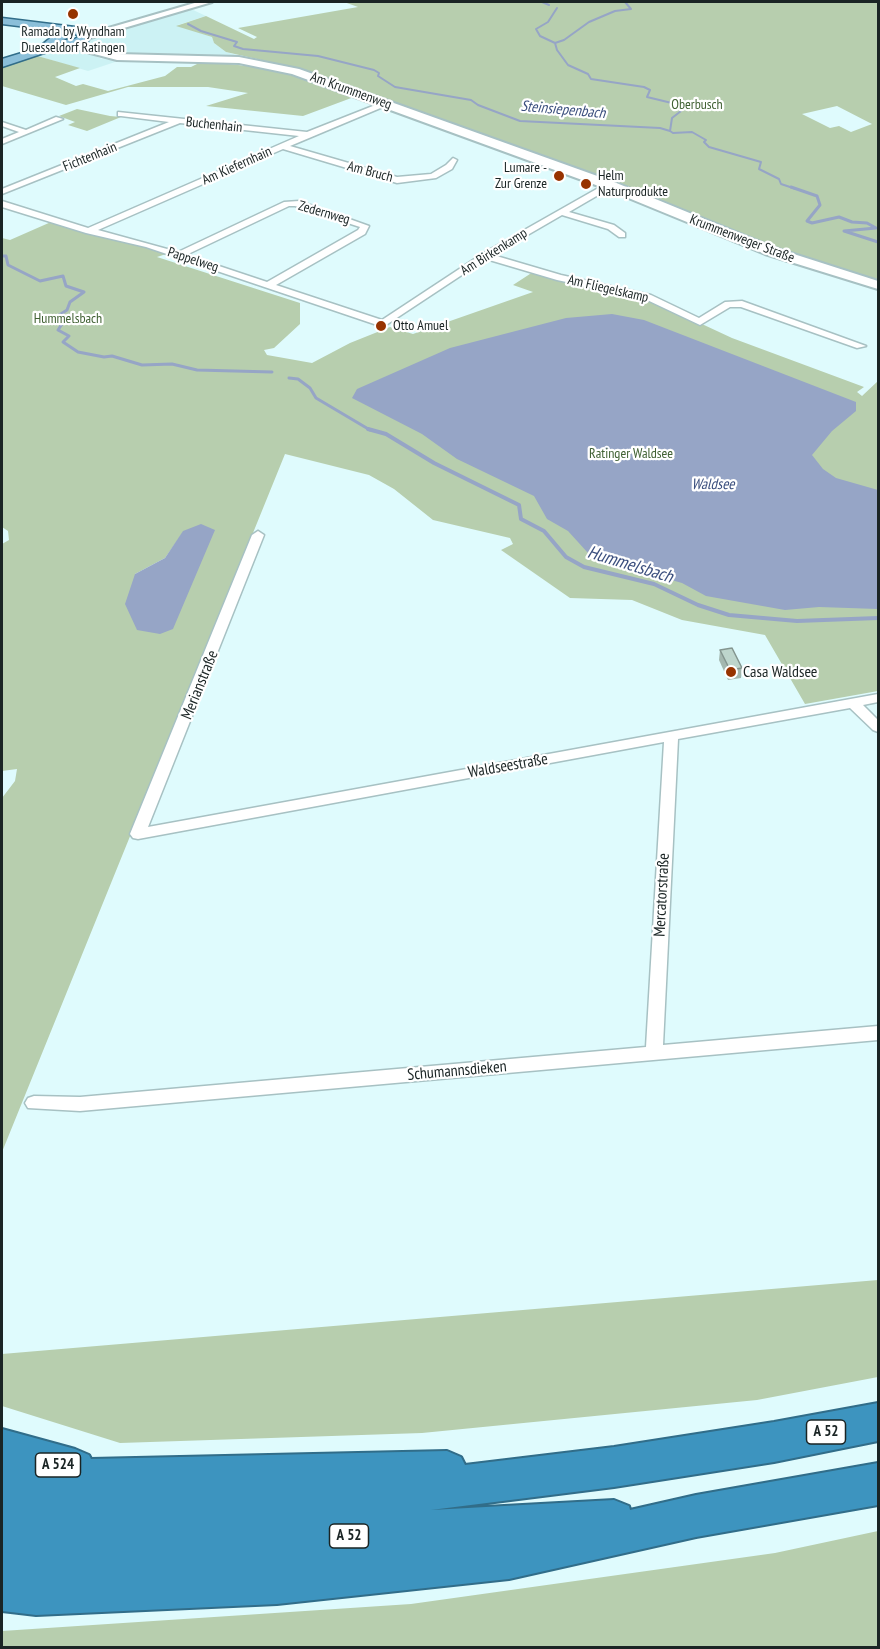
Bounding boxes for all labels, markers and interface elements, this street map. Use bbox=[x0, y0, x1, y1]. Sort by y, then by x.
marker: Ramada by Wyndham Duesseldorf Ratingen bbox=[66, 7, 80, 21]
place label: Ramada by Wyndham Duesseldorf Ratingen bbox=[21, 24, 125, 56]
street label: Am Krummenweg bbox=[308, 69, 394, 113]
water label: Steinsiepenbach bbox=[520, 97, 606, 123]
park label: Oberbusch bbox=[671, 97, 723, 113]
street label: Buchenhain bbox=[185, 114, 243, 136]
street label: Fichtenhain bbox=[61, 139, 119, 175]
street label: Am Kiefernhain bbox=[199, 143, 275, 189]
street label: Am Bruch bbox=[345, 158, 395, 186]
place label: Lumare - Zur Grenze bbox=[495, 160, 547, 192]
place label: Helm Naturprodukte bbox=[598, 168, 668, 200]
marker: Lumare - Zur Grenze bbox=[552, 169, 566, 183]
marker: Helm Naturprodukte bbox=[579, 177, 593, 191]
street label: Zedernweg bbox=[296, 198, 352, 228]
street label: Krummenweger Straße bbox=[687, 211, 797, 267]
street label: Am Birkenkamp bbox=[457, 225, 531, 279]
street label: Pappelweg bbox=[165, 244, 221, 276]
street label: Am Fliegelskamp bbox=[566, 272, 650, 306]
park label: Hummelsbach bbox=[34, 311, 102, 327]
place label: Otto Amuel bbox=[393, 318, 448, 334]
marker: Otto Amuel bbox=[374, 319, 388, 333]
park label: Ratinger Waldsee bbox=[589, 446, 673, 462]
water label: Waldsee bbox=[692, 476, 734, 494]
water label: Hummelsbach bbox=[585, 542, 675, 588]
street label: Merianstraße bbox=[177, 648, 223, 722]
place label: Casa Waldsee bbox=[743, 662, 817, 682]
marker: Casa Waldsee bbox=[724, 665, 738, 679]
street label: Waldseestraße bbox=[467, 750, 549, 782]
street label: Mercatorstraße bbox=[650, 853, 674, 937]
street label: Schumannsdieken bbox=[407, 1057, 507, 1085]
road number: A 52 bbox=[806, 1420, 846, 1444]
road number: A 524 bbox=[36, 1453, 80, 1477]
road number: A 52 bbox=[330, 1524, 368, 1548]

